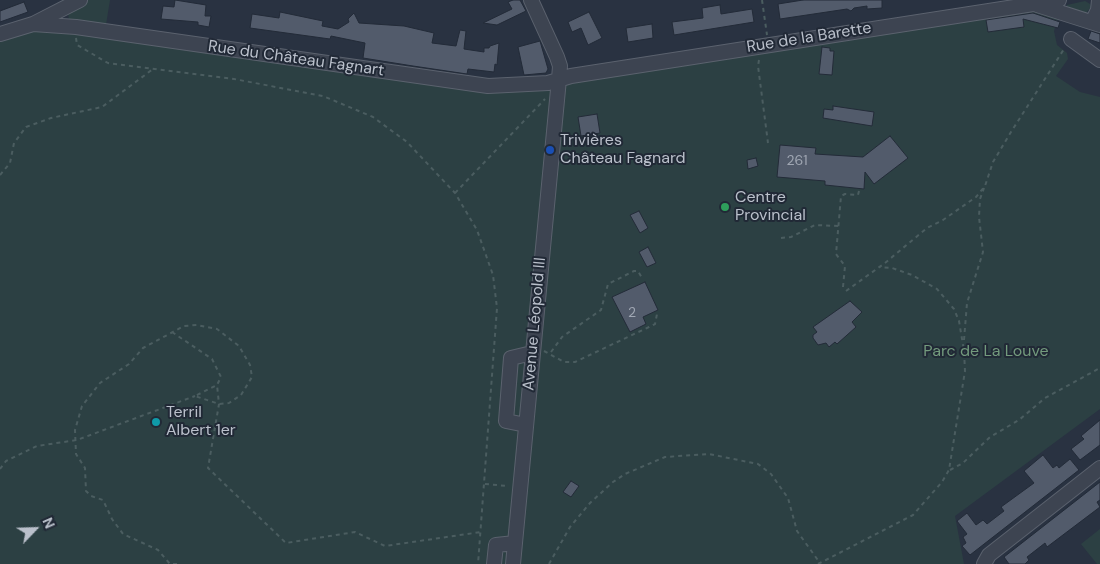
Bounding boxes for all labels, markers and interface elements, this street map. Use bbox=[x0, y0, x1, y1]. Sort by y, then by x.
street label: Rue de la Barette bbox=[745, 19, 873, 57]
street label: Rue du Château Fagnart bbox=[207, 37, 385, 81]
place label: Trivières Château Fagnard bbox=[560, 131, 686, 169]
marker: Trivières Château Fagnard bbox=[544, 144, 556, 156]
house number: 261 bbox=[786, 153, 808, 169]
place label: Centre Provincial bbox=[735, 188, 806, 226]
marker: Centre Provincial bbox=[719, 201, 731, 213]
street label: Avenue Léopold III bbox=[520, 256, 550, 392]
house number: 2 bbox=[628, 305, 636, 321]
park label: Parc de La Louve bbox=[923, 342, 1049, 362]
place label: Terril Albert 1er bbox=[166, 403, 236, 441]
marker: Terril Albert 1er bbox=[150, 416, 162, 428]
north arrow bbox=[10, 504, 60, 554]
text: N bbox=[38, 515, 59, 531]

